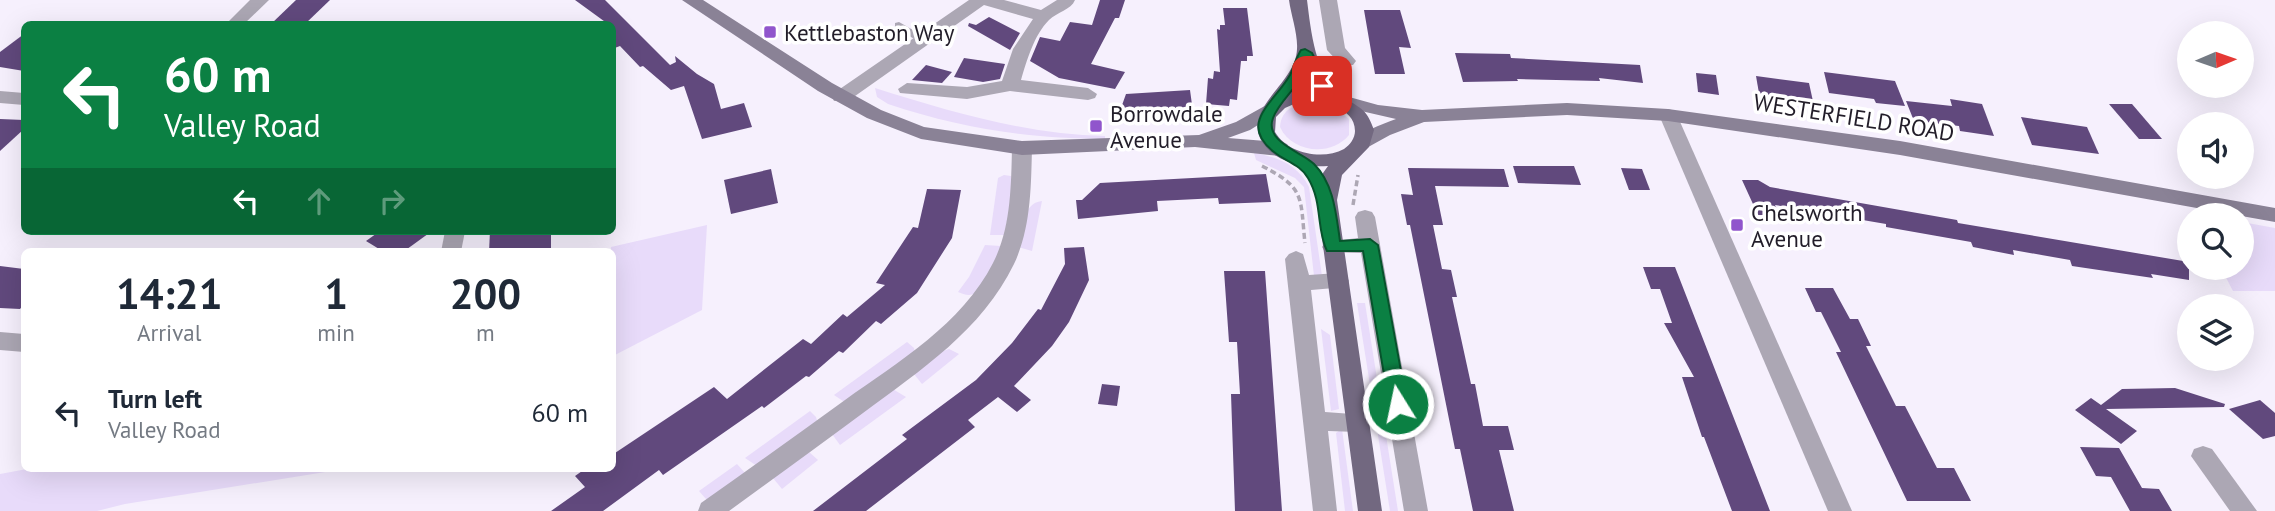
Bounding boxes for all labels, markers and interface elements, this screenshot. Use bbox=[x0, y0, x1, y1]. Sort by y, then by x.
place label: Kettlebaston Way bbox=[784, 18, 955, 47]
north arrow bbox=[2177, 21, 2254, 98]
map controls bbox=[2177, 21, 2254, 371]
marker: Kettlebaston Way bbox=[762, 24, 778, 40]
text: 60 m bbox=[164, 42, 271, 106]
icon: left bbox=[49, 49, 140, 140]
pin bbox=[1292, 56, 1352, 116]
icon: arrive bbox=[1303, 67, 1341, 105]
street label: WESTERFIELD ROAD bbox=[1752, 87, 1956, 147]
place label: Borrowdale Avenue bbox=[1110, 99, 1223, 154]
text: Valley Road bbox=[164, 104, 321, 146]
button: sound bbox=[2177, 112, 2254, 189]
marker: Borrowdale Avenue bbox=[1088, 118, 1104, 134]
icon: left bbox=[227, 182, 265, 220]
icon: ahead bbox=[300, 182, 338, 220]
icon: right bbox=[373, 182, 411, 220]
place label: Chelsworth Avenue bbox=[1751, 198, 1863, 253]
button: search bbox=[2177, 203, 2254, 280]
marker: Chelsworth Avenue bbox=[1729, 217, 1745, 233]
text: 14:21 bbox=[116, 266, 222, 321]
text: 1 bbox=[324, 266, 348, 321]
text: 200 bbox=[450, 266, 521, 321]
button: layers bbox=[2177, 294, 2254, 371]
text: Arrival bbox=[137, 318, 201, 347]
text: min bbox=[317, 318, 355, 347]
text: m bbox=[476, 318, 495, 347]
position arrow bbox=[1361, 367, 1435, 441]
text: Turn left bbox=[108, 382, 202, 415]
icon: left bbox=[49, 394, 87, 432]
text: 60 m bbox=[532, 396, 588, 429]
text: Valley Road bbox=[108, 415, 221, 444]

